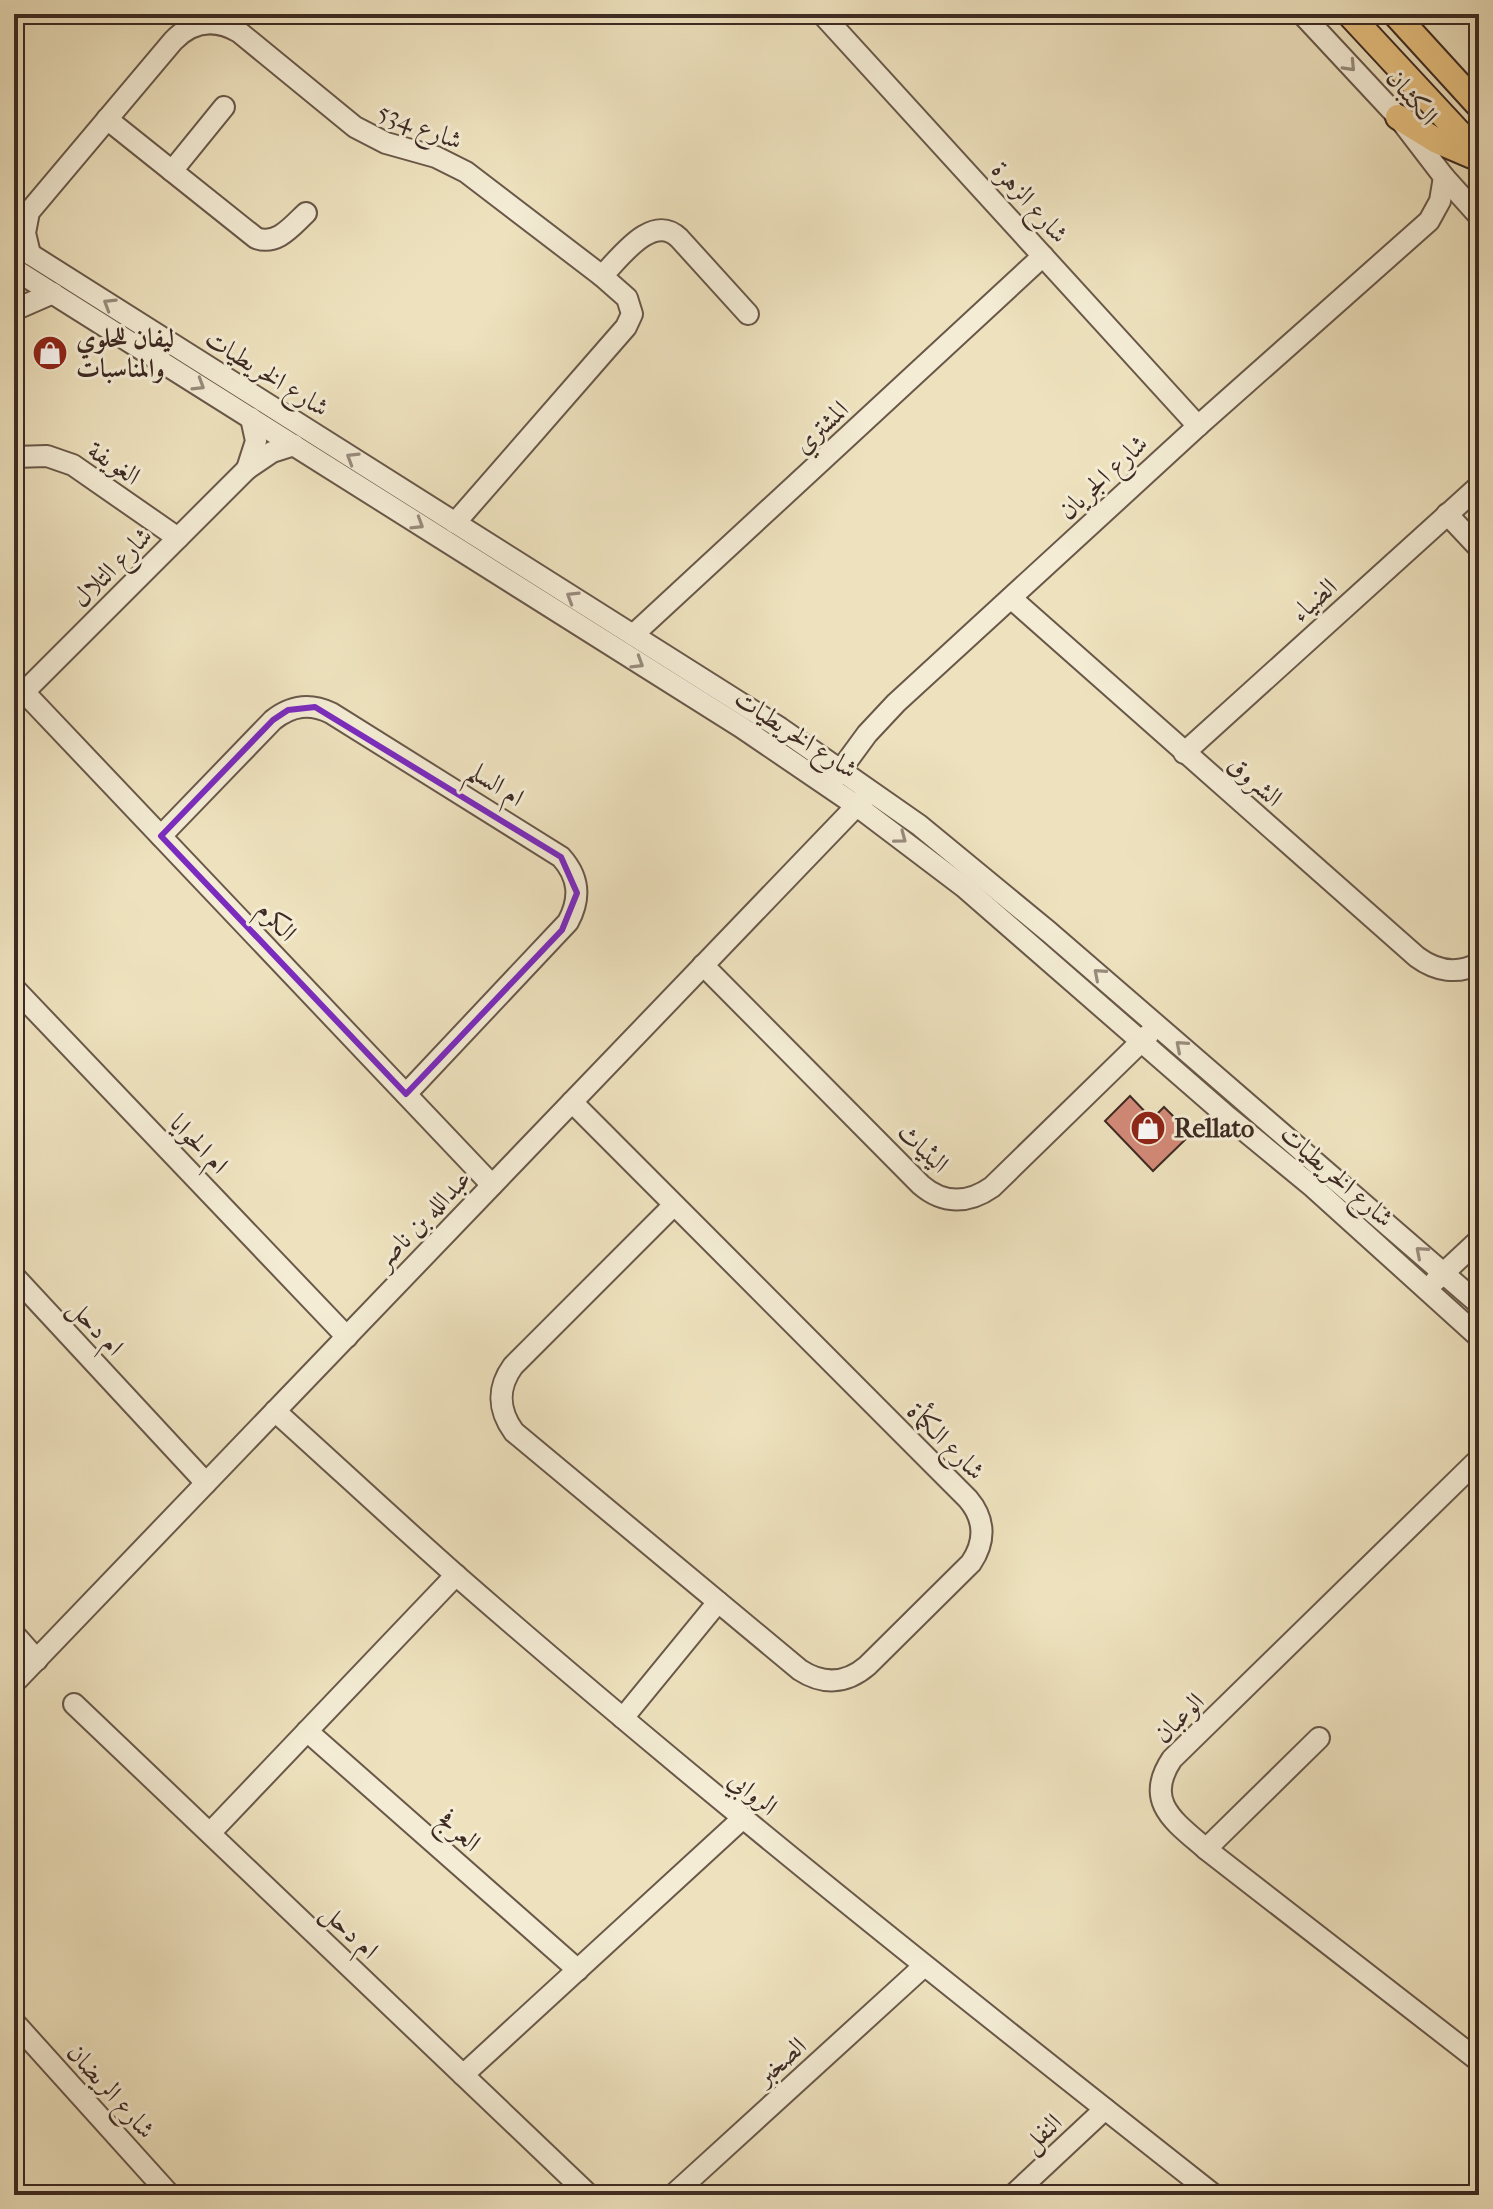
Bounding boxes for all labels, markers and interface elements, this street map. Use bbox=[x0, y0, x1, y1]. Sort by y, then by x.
one-way arrow bbox=[1341, 56, 1355, 71]
street label: الكثبان bbox=[1380, 63, 1444, 131]
street label: شارع 534 bbox=[371, 96, 467, 162]
street label: شارع الزهرة bbox=[981, 155, 1075, 253]
one-way arrow bbox=[103, 298, 118, 313]
place label: ليفان للحلوي والمناسبات bbox=[76, 323, 174, 384]
street label: شارع الخريطيات bbox=[196, 323, 335, 428]
shop icon: ليفان للحلوي والمناسبات bbox=[31, 334, 69, 372]
one-way arrow bbox=[190, 375, 204, 390]
street label: المشتري bbox=[787, 394, 858, 464]
street label: شارع الجريان bbox=[1052, 428, 1158, 530]
street label: الغويفة bbox=[81, 434, 146, 492]
one-way arrow bbox=[346, 452, 361, 467]
one-way arrow bbox=[409, 514, 424, 529]
street label: شارع التلال bbox=[65, 520, 163, 618]
street label: الضياء bbox=[1285, 571, 1343, 629]
one-way arrow bbox=[566, 592, 581, 607]
one-way arrow bbox=[629, 654, 643, 669]
street label: شارع الخريطيات bbox=[725, 683, 863, 790]
street label: الشروق bbox=[1221, 749, 1289, 814]
street label: ام السلم bbox=[457, 755, 530, 822]
one-way arrow bbox=[892, 829, 906, 843]
street label: الكرم bbox=[246, 894, 303, 952]
one-way arrow bbox=[1093, 970, 1108, 984]
one-way arrow bbox=[1175, 1041, 1190, 1056]
street label: ام الحوايا bbox=[158, 1108, 235, 1185]
shop icon: Rellato bbox=[1129, 1109, 1167, 1147]
place label: Rellato bbox=[1174, 1113, 1254, 1144]
street label: اليثياث bbox=[891, 1116, 955, 1180]
street label: شارع الخريطيات bbox=[1270, 1118, 1400, 1238]
street label: عبدالله بن ناصر bbox=[366, 1163, 478, 1278]
one-way arrow bbox=[1416, 1247, 1430, 1262]
street label: ام دحل bbox=[57, 1292, 130, 1367]
street label: شارع الكمأة bbox=[896, 1394, 993, 1491]
street label: الوعبان bbox=[1147, 1686, 1211, 1750]
street label: الروابي bbox=[719, 1764, 784, 1827]
street label: العرفج bbox=[427, 1804, 487, 1863]
street label: ام دحل bbox=[310, 1897, 385, 1971]
street label: الصخبر bbox=[747, 2030, 813, 2094]
street label: شارع الريضان bbox=[56, 2037, 162, 2149]
street label: النفل bbox=[1016, 2107, 1070, 2160]

